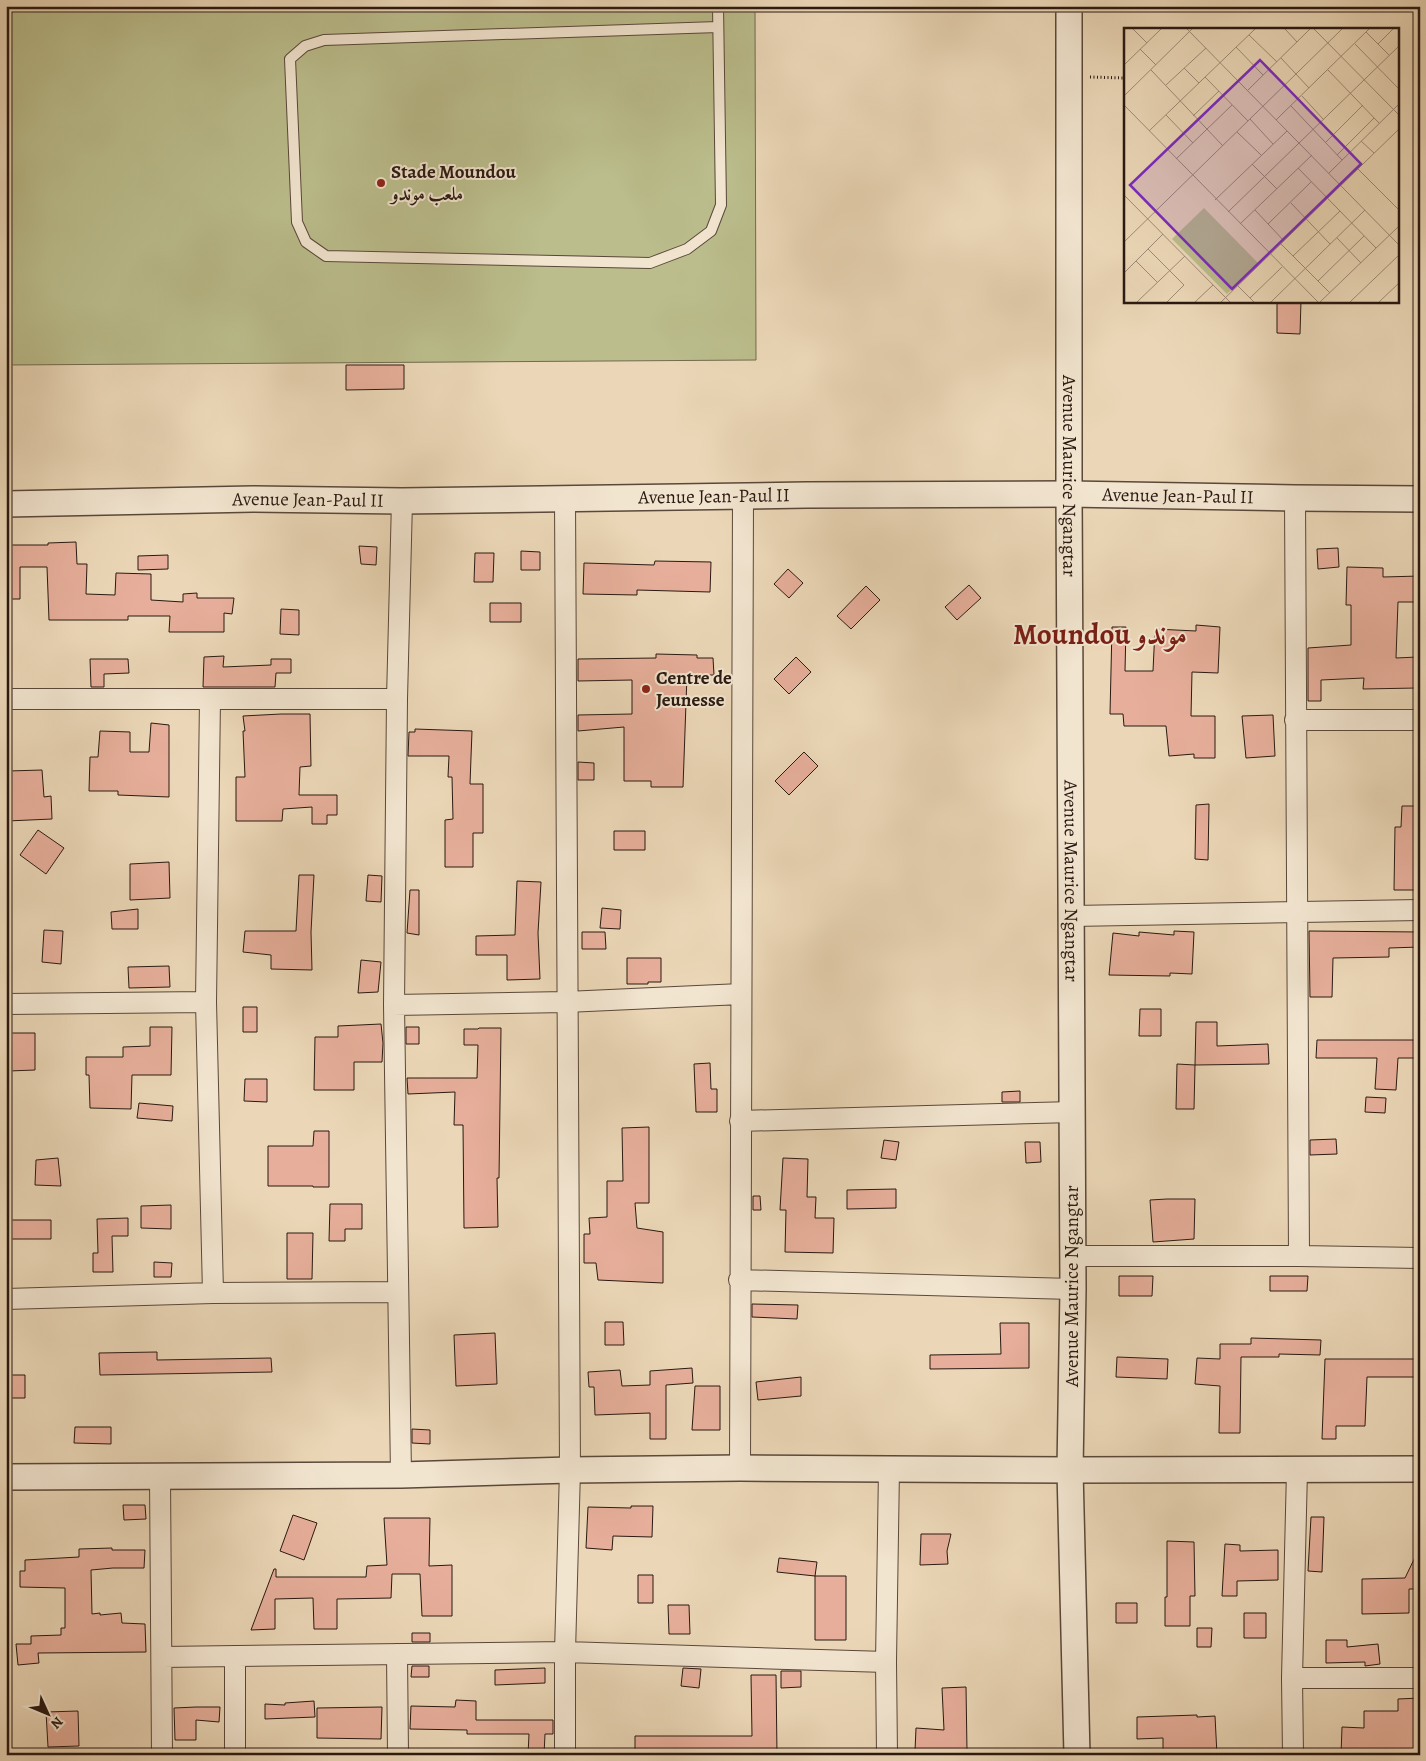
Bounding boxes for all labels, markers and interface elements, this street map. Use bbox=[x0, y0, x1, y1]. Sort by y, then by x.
inset map bbox=[1124, 28, 1398, 302]
place label: Stade Moundou ملعب موندو bbox=[389, 159, 517, 207]
marker: Stade Moundou ملعب موندو bbox=[375, 177, 387, 189]
street label: Avenue Maurice Ngangtar bbox=[1056, 374, 1082, 577]
street label: Avenue Jean-Paul II bbox=[637, 482, 790, 511]
street label: Avenue Jean-Paul II bbox=[1101, 482, 1254, 510]
street label: Avenue Jean-Paul II bbox=[231, 486, 384, 514]
district label: Moundou موندو bbox=[1013, 615, 1187, 654]
place label: Centre de Jeunesse bbox=[656, 665, 732, 713]
marker: Centre de Jeunesse bbox=[640, 683, 652, 695]
street label: Avenue Maurice Ngangtar bbox=[1057, 779, 1084, 982]
street label: Avenue Maurice Ngangtar bbox=[1059, 1185, 1085, 1388]
north arrow bbox=[22, 1688, 72, 1738]
text: N bbox=[47, 1712, 67, 1733]

